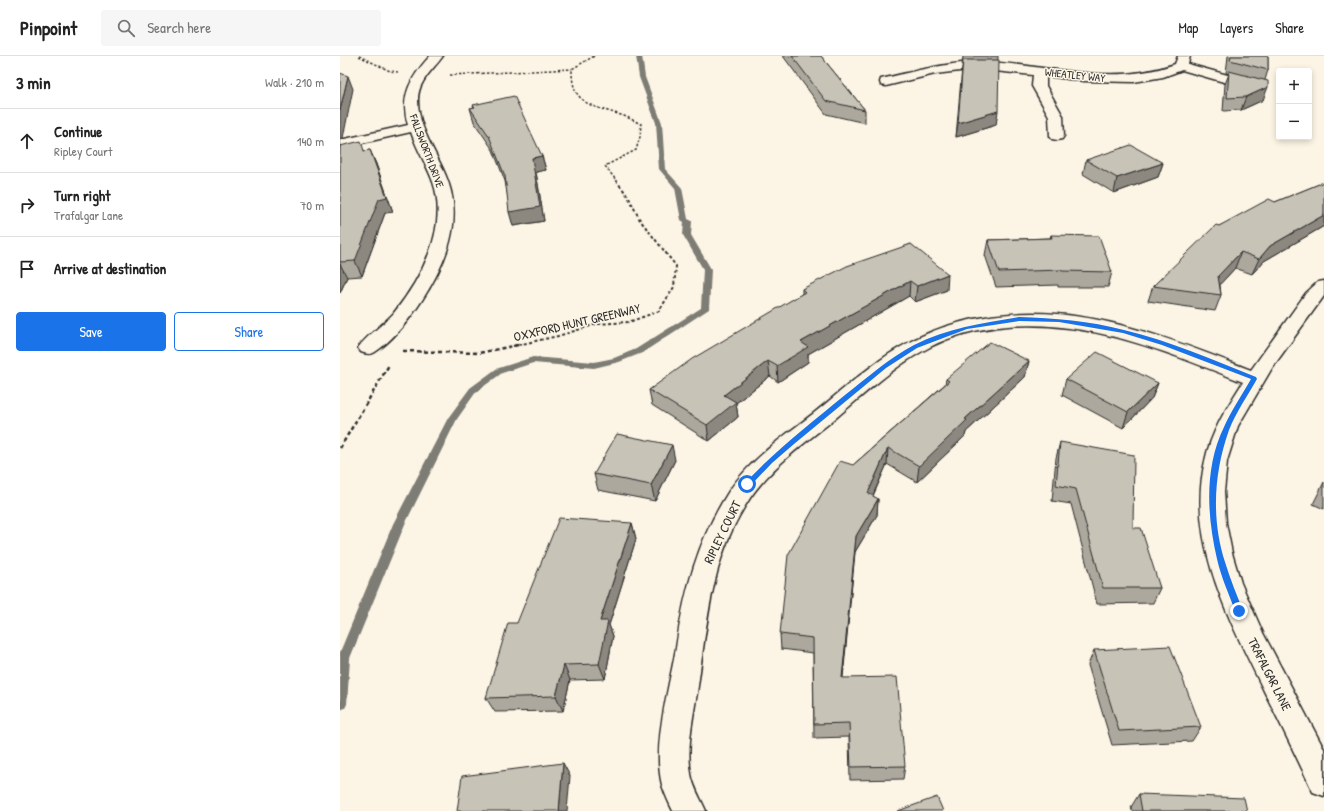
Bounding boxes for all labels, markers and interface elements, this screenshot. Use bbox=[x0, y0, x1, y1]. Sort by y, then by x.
search box bbox=[101, 10, 381, 46]
text: Pinpoint bbox=[20, 15, 77, 41]
icon: search bbox=[115, 17, 137, 39]
text: Search here bbox=[147, 17, 211, 38]
text: Map bbox=[1178, 18, 1198, 37]
text: Layers bbox=[1220, 18, 1253, 37]
text: Share bbox=[1275, 18, 1304, 37]
street label: WHEATLEY WAY bbox=[1044, 65, 1106, 85]
map controls bbox=[1276, 68, 1312, 140]
button: + bbox=[1276, 68, 1312, 104]
text: 3 min bbox=[16, 71, 51, 94]
text: Walk · 210 m bbox=[265, 73, 324, 91]
button: − bbox=[1276, 104, 1312, 140]
street label: FALLSWORTH DRIVE bbox=[406, 111, 447, 190]
text: Continue bbox=[54, 121, 102, 142]
icon: ahead bbox=[16, 130, 38, 152]
text: 140 m bbox=[297, 132, 324, 150]
text: Ripley Court bbox=[54, 142, 113, 160]
text: Turn right bbox=[54, 185, 110, 206]
icon: right bbox=[16, 194, 38, 216]
text: 70 m bbox=[300, 196, 324, 214]
text: Trafalgar Lane bbox=[54, 206, 123, 224]
icon: arrive bbox=[16, 258, 38, 280]
text: Arrive at destination bbox=[54, 258, 166, 279]
street label: OXXFORD HUNT GREENWAY bbox=[512, 299, 643, 345]
button: Save bbox=[16, 312, 166, 351]
button: Share bbox=[174, 312, 324, 351]
route start bbox=[738, 475, 756, 493]
street label: RIPLEY COURT bbox=[699, 497, 745, 567]
route end bbox=[1230, 602, 1248, 620]
street label: TRAFALGAR LANE bbox=[1244, 634, 1296, 714]

